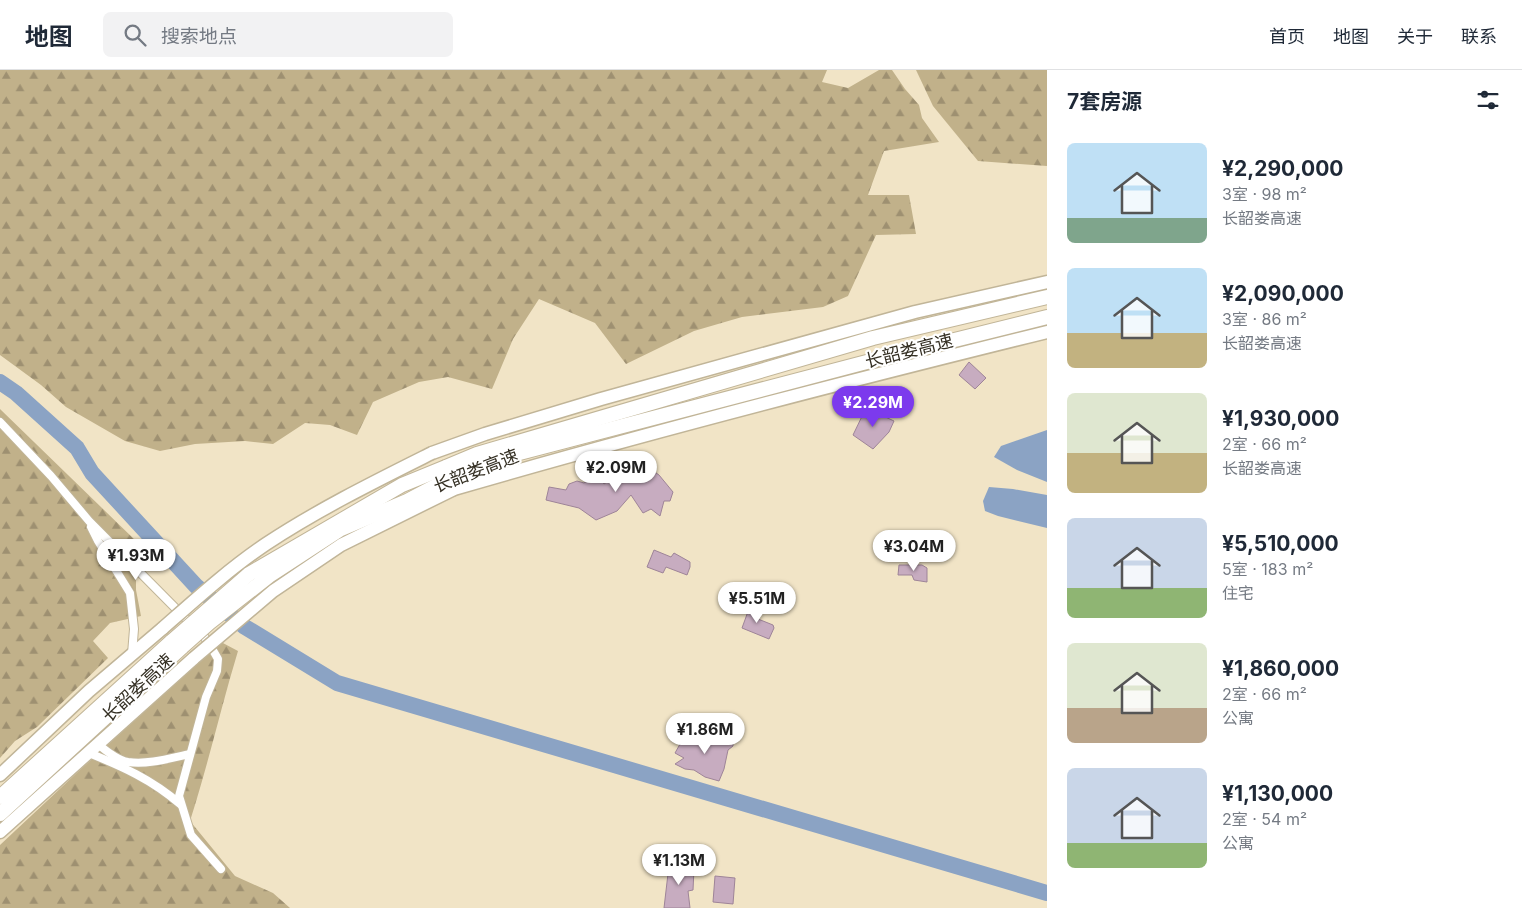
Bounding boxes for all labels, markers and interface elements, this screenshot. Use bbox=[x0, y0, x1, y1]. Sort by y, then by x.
search box bbox=[103, 12, 453, 57]
icon: search bbox=[121, 21, 149, 49]
text: 地图 bbox=[25, 22, 73, 51]
text: 搜索地点 bbox=[161, 25, 237, 48]
text: 首页 bbox=[1269, 26, 1305, 47]
text: 地图 bbox=[1333, 26, 1369, 47]
text: 关于 bbox=[1397, 26, 1433, 47]
text: 联系 bbox=[1461, 26, 1497, 47]
icon: filters bbox=[1474, 86, 1502, 114]
text: 7套房源 bbox=[1067, 89, 1142, 114]
text: ¥2,290,000 bbox=[1222, 156, 1344, 181]
icon: home bbox=[1107, 163, 1167, 223]
text: 3室 · 98 m² bbox=[1222, 184, 1307, 204]
text: 长韶娄高速 bbox=[1222, 208, 1302, 228]
text: ¥2,090,000 bbox=[1222, 281, 1344, 306]
icon: home bbox=[1107, 288, 1167, 348]
text: 3室 · 86 m² bbox=[1222, 309, 1307, 329]
street label: 长韶娄高速 bbox=[863, 329, 955, 372]
text: 长韶娄高速 bbox=[1222, 333, 1302, 353]
pin: ¥2.29M bbox=[832, 386, 914, 428]
text: ¥2.29M bbox=[843, 392, 903, 412]
text: ¥1,930,000 bbox=[1222, 406, 1339, 431]
icon: home bbox=[1107, 413, 1167, 473]
text: 2室 · 66 m² bbox=[1222, 434, 1307, 454]
street label: 长韶娄高速 bbox=[430, 445, 522, 496]
pin: ¥2.09M bbox=[575, 450, 657, 493]
text: ¥2.09M bbox=[586, 457, 646, 477]
text: 长韶娄高速 bbox=[1222, 458, 1302, 478]
pin: ¥3.04M bbox=[873, 530, 955, 572]
text: ¥5,510,000 bbox=[1222, 531, 1339, 556]
text: ¥3.04M bbox=[884, 536, 944, 556]
pin: ¥1.93M bbox=[95, 538, 177, 581]
icon: home bbox=[1107, 538, 1167, 598]
text: ¥1.93M bbox=[108, 545, 164, 565]
text: 5室 · 183 m² bbox=[1222, 559, 1313, 579]
pin: ¥5.51M bbox=[716, 582, 798, 624]
text: 住宅 bbox=[1222, 583, 1254, 603]
text: ¥5.51M bbox=[729, 588, 785, 608]
street label: 长韶娄高速 bbox=[98, 649, 178, 726]
text: ¥1,860,000 bbox=[1222, 656, 1339, 681]
icon: home bbox=[1107, 663, 1167, 723]
text: 2室 · 66 m² bbox=[1222, 684, 1307, 704]
text: 公寓 bbox=[1222, 708, 1254, 728]
pin: ¥1.86M bbox=[664, 712, 746, 755]
text: ¥1.86M bbox=[677, 719, 733, 739]
text: ¥1,130,000 bbox=[1222, 781, 1333, 806]
icon: home bbox=[1107, 788, 1167, 848]
text: 2室 · 54 m² bbox=[1222, 809, 1307, 829]
text: 公寓 bbox=[1222, 833, 1254, 853]
pin: ¥1.13M bbox=[638, 844, 720, 886]
text: ¥1.13M bbox=[653, 850, 705, 870]

